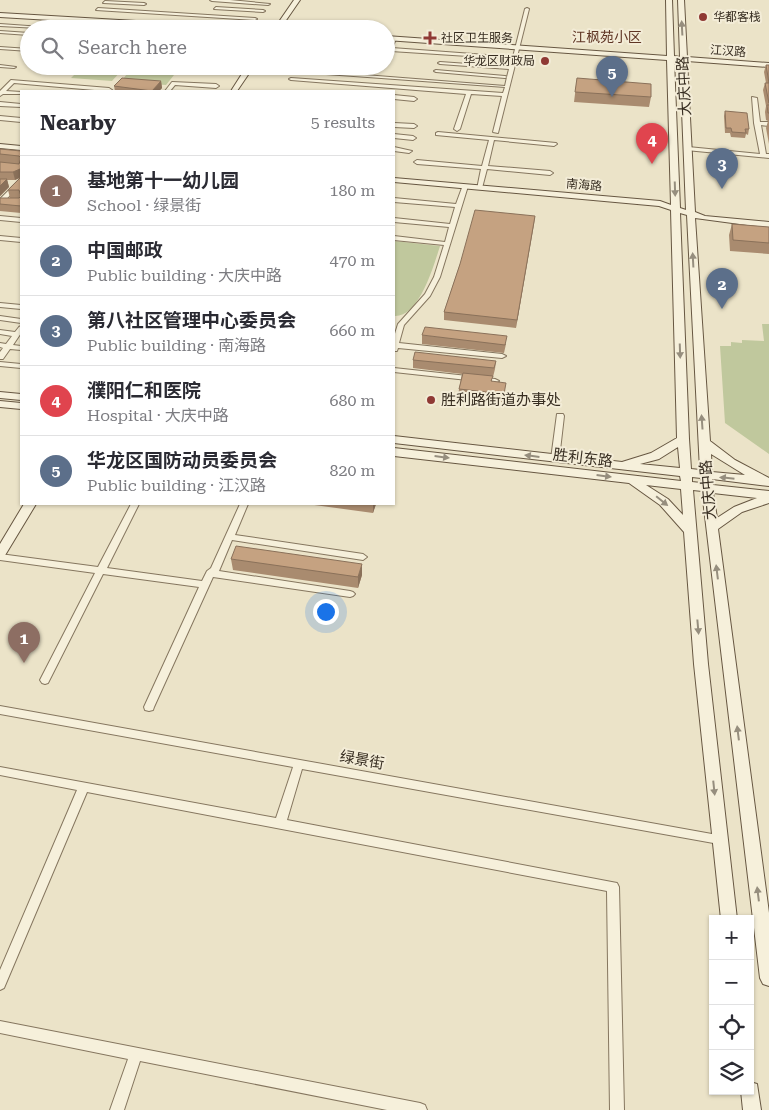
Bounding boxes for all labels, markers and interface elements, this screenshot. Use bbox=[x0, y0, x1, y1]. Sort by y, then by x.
place label: 华都客栈 bbox=[713, 10, 761, 24]
marker: 华都客栈 bbox=[697, 11, 709, 23]
search box bbox=[20, 20, 395, 75]
one-way arrow bbox=[677, 20, 685, 36]
district label: 江枫苑小区 bbox=[572, 29, 642, 45]
marker: 社区卫生服务 bbox=[423, 31, 437, 45]
place label: 社区卫生服务 bbox=[441, 31, 513, 45]
icon: search bbox=[38, 34, 66, 62]
text: Search here bbox=[78, 36, 187, 59]
street label: 江汉路 bbox=[710, 43, 746, 59]
place label: 华龙区财政局 bbox=[463, 54, 535, 68]
marker: 华龙区财政局 bbox=[539, 55, 551, 67]
pin: 5 bbox=[596, 56, 628, 97]
street label: 大庆中路 bbox=[673, 56, 695, 116]
text: Nearby bbox=[40, 111, 116, 135]
text: 5 results bbox=[311, 113, 375, 132]
pin: 4 bbox=[636, 123, 668, 164]
pin: 3 bbox=[706, 148, 738, 189]
text: 基地第十一幼儿园 bbox=[87, 169, 239, 192]
street label: 南海路 bbox=[565, 176, 603, 194]
text: 1 bbox=[52, 181, 60, 200]
text: 180 m bbox=[329, 181, 375, 200]
one-way arrow bbox=[671, 181, 679, 197]
text: School · 绿景街 bbox=[87, 196, 201, 215]
text: 中国邮政 bbox=[87, 239, 163, 262]
text: 2 bbox=[52, 251, 60, 270]
text: 470 m bbox=[329, 251, 375, 270]
one-way arrow bbox=[688, 252, 696, 268]
text: Public building · 大庆中路 bbox=[87, 266, 282, 285]
pin: 2 bbox=[706, 268, 738, 309]
text: 第八社区管理中心委员会 bbox=[87, 309, 296, 332]
text: 3 bbox=[52, 321, 60, 340]
text: 660 m bbox=[329, 321, 375, 340]
text: Public building · 南海路 bbox=[87, 336, 266, 355]
one-way arrow bbox=[676, 343, 684, 359]
text: 濮阳仁和医院 bbox=[87, 379, 201, 402]
text: 4 bbox=[52, 391, 60, 410]
text: 680 m bbox=[329, 391, 375, 410]
place label: 胜利路街道办事处 bbox=[441, 391, 561, 409]
marker: 胜利路街道办事处 bbox=[425, 394, 437, 406]
text: Hospital · 大庆中路 bbox=[87, 406, 229, 425]
one-way arrow bbox=[698, 414, 706, 430]
street label: 胜利东路 bbox=[552, 445, 614, 471]
text: 华龙区国防动员委员会 bbox=[87, 449, 277, 472]
one-way arrow bbox=[524, 452, 540, 460]
one-way arrow bbox=[434, 453, 450, 461]
street label: 大庆中路 bbox=[696, 459, 720, 521]
text: 5 bbox=[52, 461, 60, 480]
text: 820 m bbox=[329, 461, 375, 480]
one-way arrow bbox=[596, 472, 612, 480]
one-way arrow bbox=[719, 474, 735, 482]
text: Public building · 江汉路 bbox=[87, 476, 266, 495]
one-way arrow bbox=[655, 496, 668, 507]
one-way arrow bbox=[713, 564, 721, 580]
your location bbox=[313, 599, 339, 625]
one-way arrow bbox=[694, 619, 702, 635]
pin: 1 bbox=[8, 622, 40, 663]
one-way arrow bbox=[734, 725, 742, 741]
street label: 绿景街 bbox=[338, 747, 386, 773]
one-way arrow bbox=[710, 781, 718, 797]
one-way arrow bbox=[754, 886, 762, 902]
map controls bbox=[709, 915, 754, 1095]
button: + bbox=[709, 915, 754, 960]
button: − bbox=[709, 960, 754, 1005]
button: locate bbox=[709, 1005, 754, 1050]
button: layers bbox=[709, 1050, 754, 1095]

